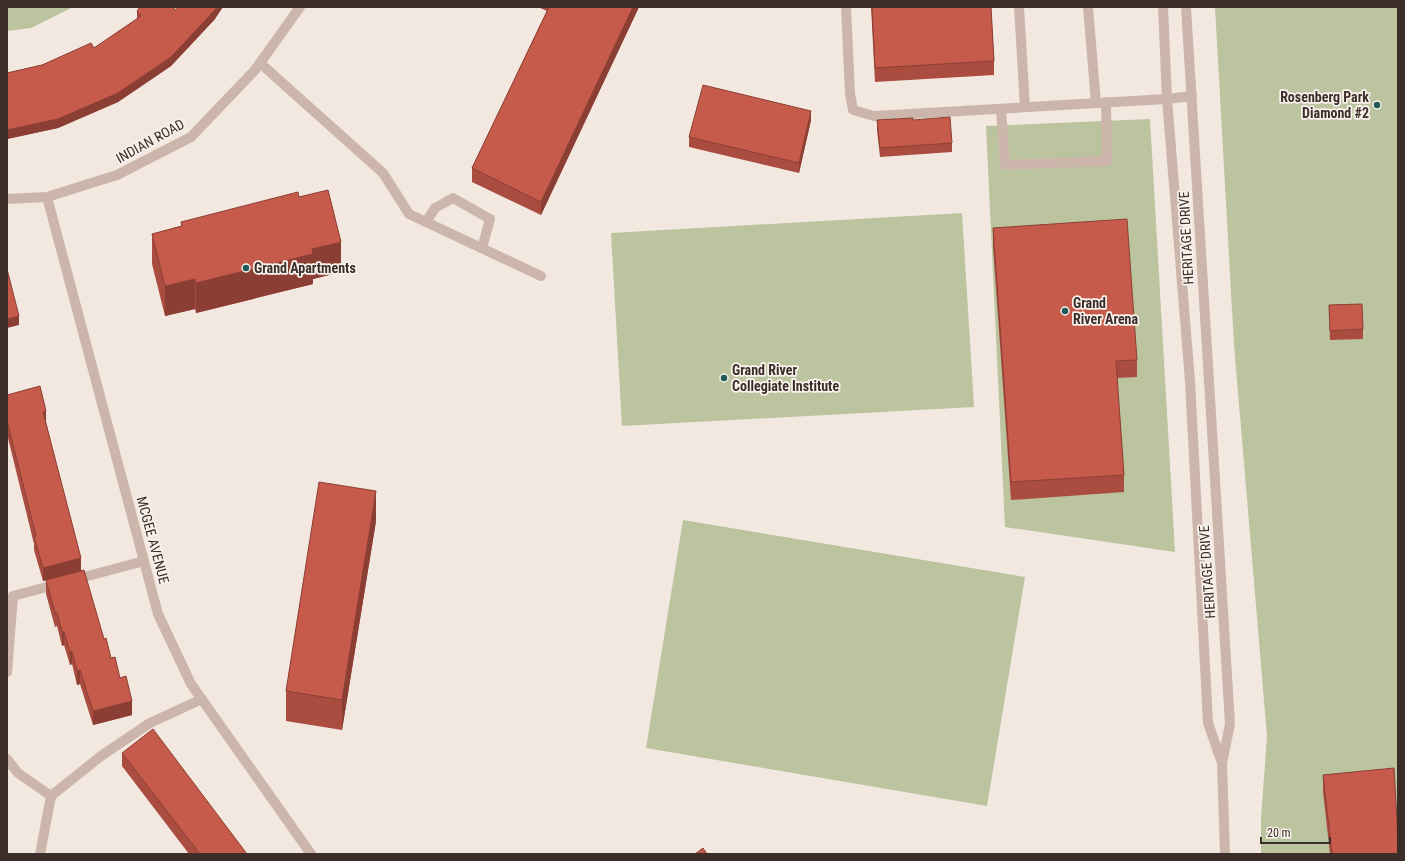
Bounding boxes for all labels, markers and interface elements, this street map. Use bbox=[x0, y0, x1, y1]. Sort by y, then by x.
place label: Rosenberg Park Diamond #2 bbox=[1280, 89, 1369, 121]
marker: Rosenberg Park Diamond #2 bbox=[1372, 100, 1382, 110]
street label: INDIAN ROAD bbox=[113, 116, 187, 166]
street label: HERITAGE DRIVE bbox=[1176, 191, 1196, 285]
place label: Grand Apartments bbox=[254, 260, 356, 276]
marker: Grand Apartments bbox=[241, 263, 251, 273]
place label: Grand River Arena bbox=[1073, 295, 1138, 327]
marker: Grand River Arena bbox=[1060, 306, 1070, 316]
place label: Grand River Collegiate Institute bbox=[732, 362, 839, 394]
marker: Grand River Collegiate Institute bbox=[719, 373, 729, 383]
street label: MCGEE AVENUE bbox=[134, 495, 172, 585]
street label: HERITAGE DRIVE bbox=[1196, 525, 1218, 619]
scale bar bbox=[1261, 819, 1330, 845]
text: 20 m bbox=[1267, 826, 1291, 840]

